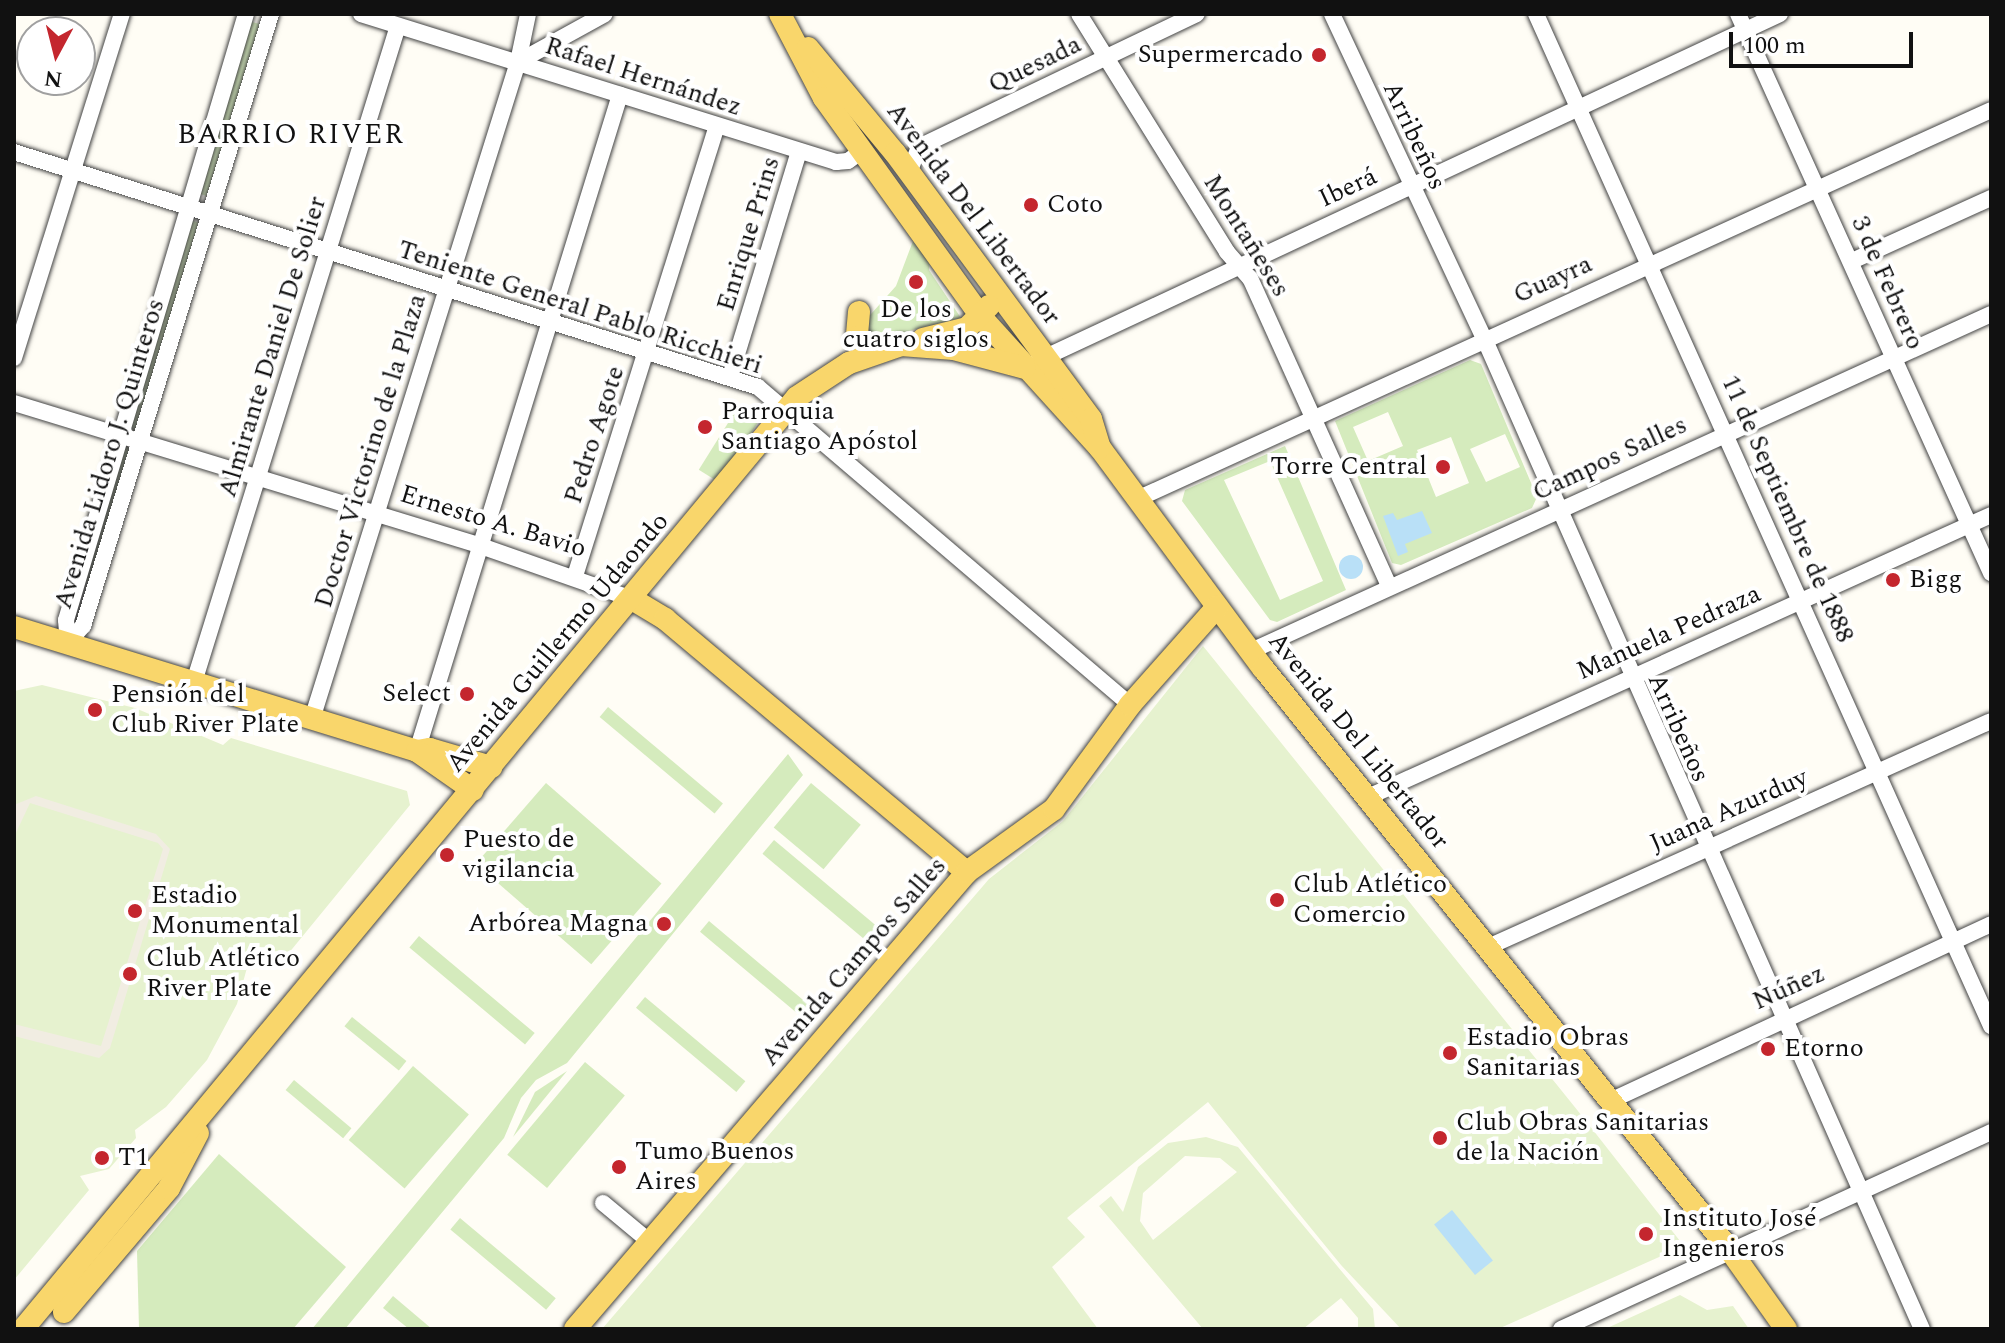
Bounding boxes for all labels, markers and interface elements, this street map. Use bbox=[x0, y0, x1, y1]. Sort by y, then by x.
north arrow bbox=[16, 16, 96, 96]
scale bar bbox=[1733, 16, 1917, 66]
text: 100 m bbox=[1743, 28, 1806, 64]
street label: Quesada bbox=[984, 29, 1086, 101]
street label: Rafael Hernández bbox=[541, 31, 745, 123]
place label: Supermercado bbox=[1138, 39, 1303, 71]
marker: Supermercado bbox=[1310, 46, 1328, 64]
text: N bbox=[42, 61, 64, 96]
street label: Arribeños bbox=[1375, 77, 1453, 195]
street label: Avenida Del Libertador bbox=[879, 97, 1067, 331]
district label: BARRIO RIVER bbox=[177, 118, 405, 152]
street label: Enrique Prins bbox=[711, 153, 787, 315]
street label: Iberá bbox=[1314, 161, 1382, 215]
street label: Montañeses bbox=[1196, 169, 1296, 303]
place label: Coto bbox=[1047, 189, 1103, 221]
street label: Almirante Daniel De Solier bbox=[212, 193, 334, 501]
marker: Coto bbox=[1022, 196, 1040, 214]
street label: 3 de Febrero bbox=[1844, 211, 1930, 355]
street label: Teniente General Pablo Ricchieri bbox=[394, 234, 766, 382]
street label: Guayra bbox=[1509, 249, 1597, 311]
marker: De los cuatro siglos bbox=[907, 273, 925, 291]
street label: Doctor Victorino de la Plaza bbox=[308, 290, 434, 612]
place label: De los cuatro siglos bbox=[843, 294, 989, 356]
street label: Avenida Lidoro J. Quinteros bbox=[48, 295, 172, 613]
street label: Pedro Agote bbox=[558, 362, 632, 508]
street label: 11 de Septiembre de 1888 bbox=[1714, 370, 1860, 648]
place label: Parroquia Santiago Apóstol bbox=[721, 396, 918, 458]
street label: Campos Salles bbox=[1528, 410, 1692, 508]
marker: Parroquia Santiago Apóstol bbox=[696, 418, 714, 436]
place label: Torre Central bbox=[1270, 451, 1427, 483]
marker: Torre Central bbox=[1434, 458, 1452, 476]
street label: Ernesto A. Bavio bbox=[396, 479, 590, 565]
street label: Avenida Guillermo Udaondo bbox=[440, 507, 676, 779]
place label: Bigg bbox=[1909, 564, 1962, 596]
marker: Bigg bbox=[1884, 571, 1902, 589]
street label: Manuela Pedraza bbox=[1572, 578, 1766, 688]
street label: Avenida Del Libertador bbox=[1261, 626, 1455, 856]
street label: Arribeños bbox=[1640, 669, 1716, 787]
place label: Select bbox=[382, 678, 451, 710]
place label: Pensión del Club River Plate bbox=[111, 679, 299, 740]
marker: Select bbox=[458, 685, 476, 703]
marker: Pensión del Club River Plate bbox=[86, 701, 104, 719]
street label: Juana Azurduy bbox=[1645, 762, 1813, 860]
place label: Puesto de vigilancia bbox=[463, 824, 575, 886]
marker: Puesto de vigilancia bbox=[438, 846, 456, 864]
street label: Avenida Campos Salles bbox=[755, 851, 953, 1073]
place label: Club Atlético Comercio bbox=[1293, 869, 1447, 930]
place label: Estadio Monumental bbox=[151, 880, 299, 942]
marker: Club Atlético Comercio bbox=[1268, 891, 1286, 909]
marker: Estadio Monumental bbox=[126, 902, 144, 920]
place label: Arbórea Magna bbox=[468, 908, 648, 940]
marker: Arbórea Magna bbox=[655, 915, 673, 933]
place label: Club Atlético River Plate bbox=[146, 943, 300, 1004]
street label: Núñez bbox=[1748, 958, 1830, 1018]
marker: Club Atlético River Plate bbox=[121, 965, 139, 983]
place label: Estadio Obras Sanitarias bbox=[1466, 1022, 1629, 1084]
place label: Etorno bbox=[1784, 1033, 1864, 1065]
marker: Etorno bbox=[1759, 1040, 1777, 1058]
marker: Estadio Obras Sanitarias bbox=[1441, 1044, 1459, 1062]
place label: Club Obras Sanitarias de la Nación bbox=[1456, 1107, 1709, 1168]
marker: Club Obras Sanitarias de la Nación bbox=[1431, 1129, 1449, 1147]
place label: Tumo Buenos Aires bbox=[635, 1136, 794, 1198]
place label: T1 bbox=[118, 1142, 149, 1174]
marker: T1 bbox=[93, 1149, 111, 1167]
marker: Tumo Buenos Aires bbox=[610, 1158, 628, 1176]
place label: Instituto José Ingenieros bbox=[1662, 1203, 1817, 1264]
marker: Instituto José Ingenieros bbox=[1637, 1225, 1655, 1243]

